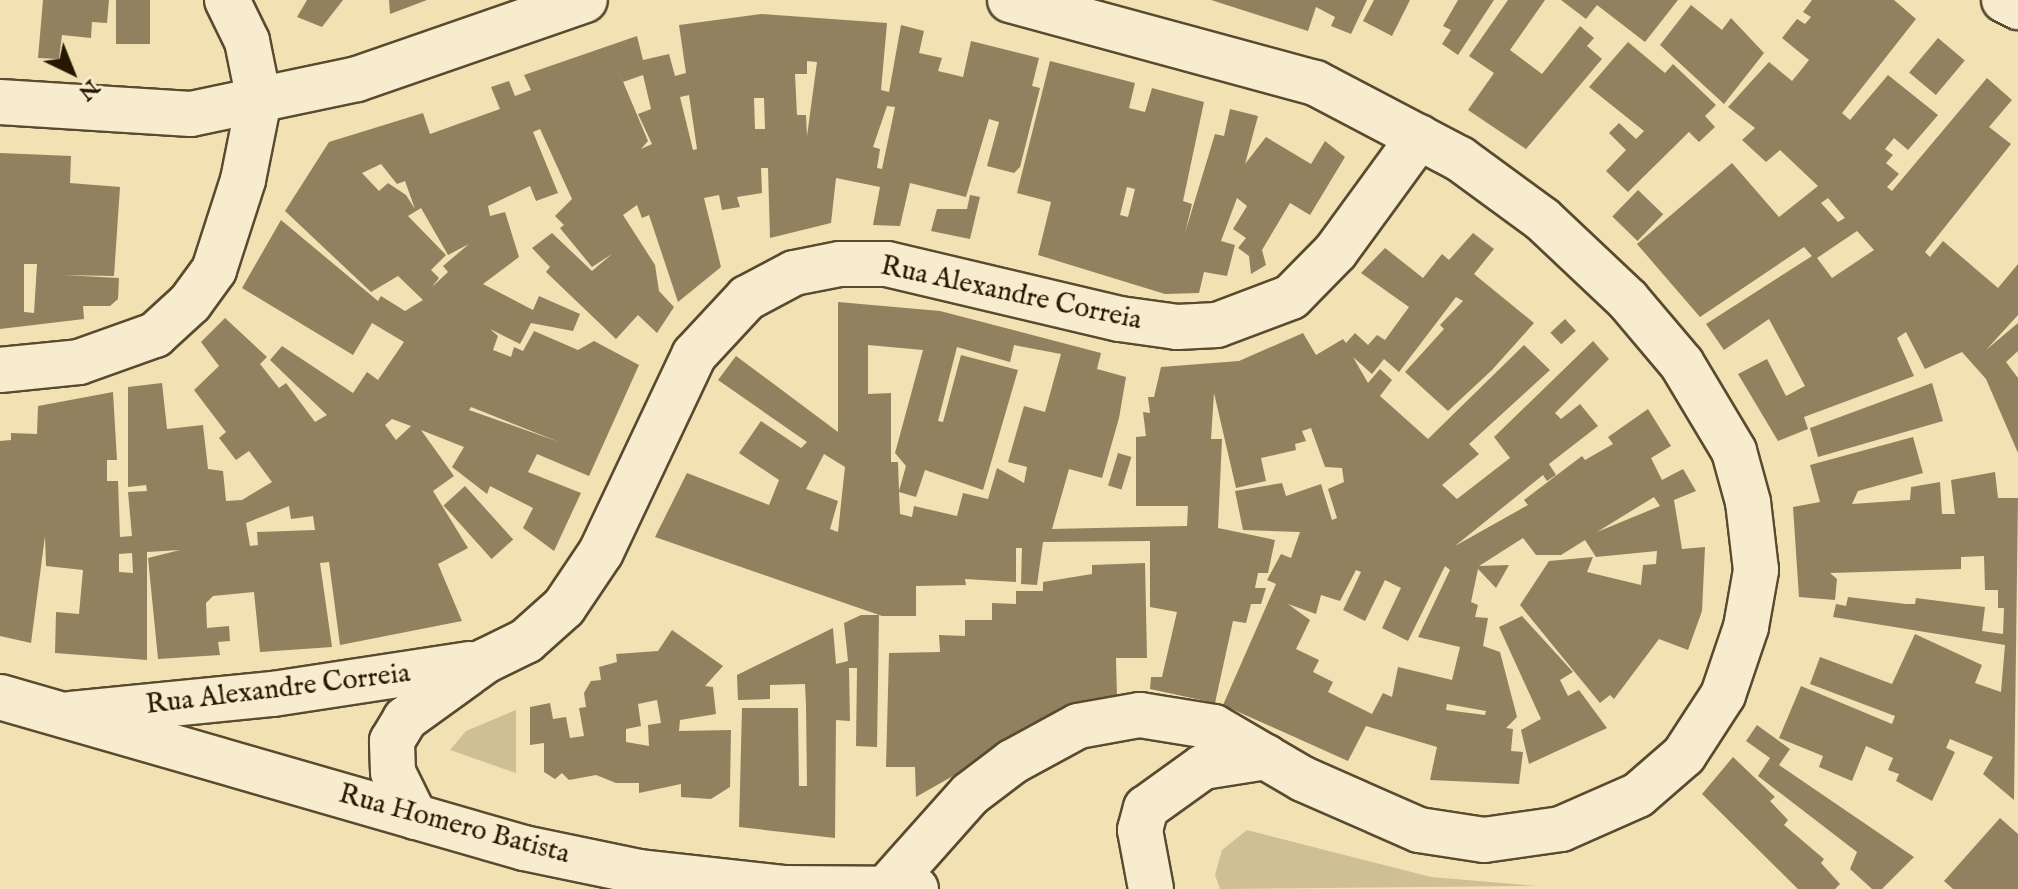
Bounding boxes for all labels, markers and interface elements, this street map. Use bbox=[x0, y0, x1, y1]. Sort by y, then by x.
north arrow bbox=[32, 32, 112, 112]
text: N bbox=[72, 73, 105, 106]
street label: Rua Alexandre Correia bbox=[877, 250, 1145, 338]
street label: Rua Alexandre Correia bbox=[144, 657, 412, 723]
street label: Rua Homero Batista bbox=[335, 778, 573, 872]

